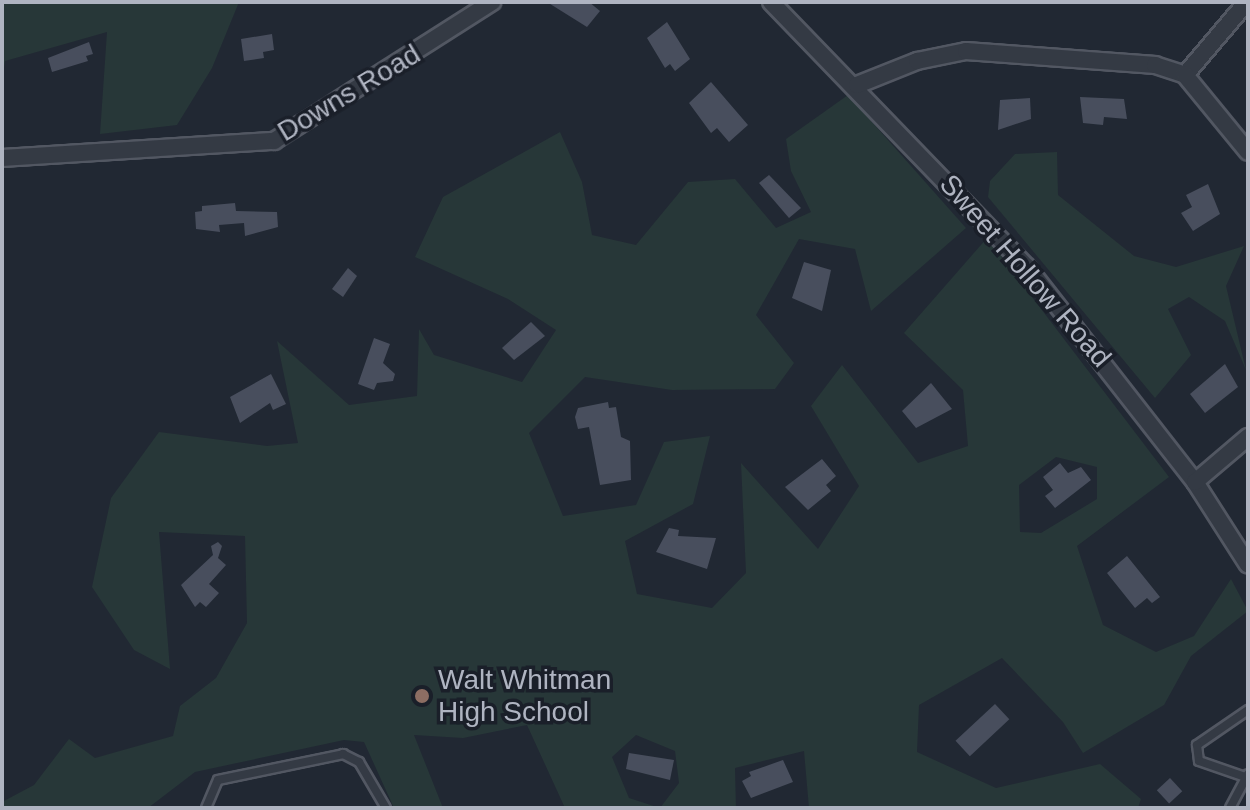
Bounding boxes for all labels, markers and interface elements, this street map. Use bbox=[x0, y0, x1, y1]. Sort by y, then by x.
street label: Downs Road bbox=[272, 37, 426, 149]
street label: Sweet Hollow Road bbox=[932, 168, 1118, 374]
place label: Walt Whitman High School bbox=[438, 663, 611, 729]
marker: Walt Whitman High School bbox=[413, 687, 431, 705]

